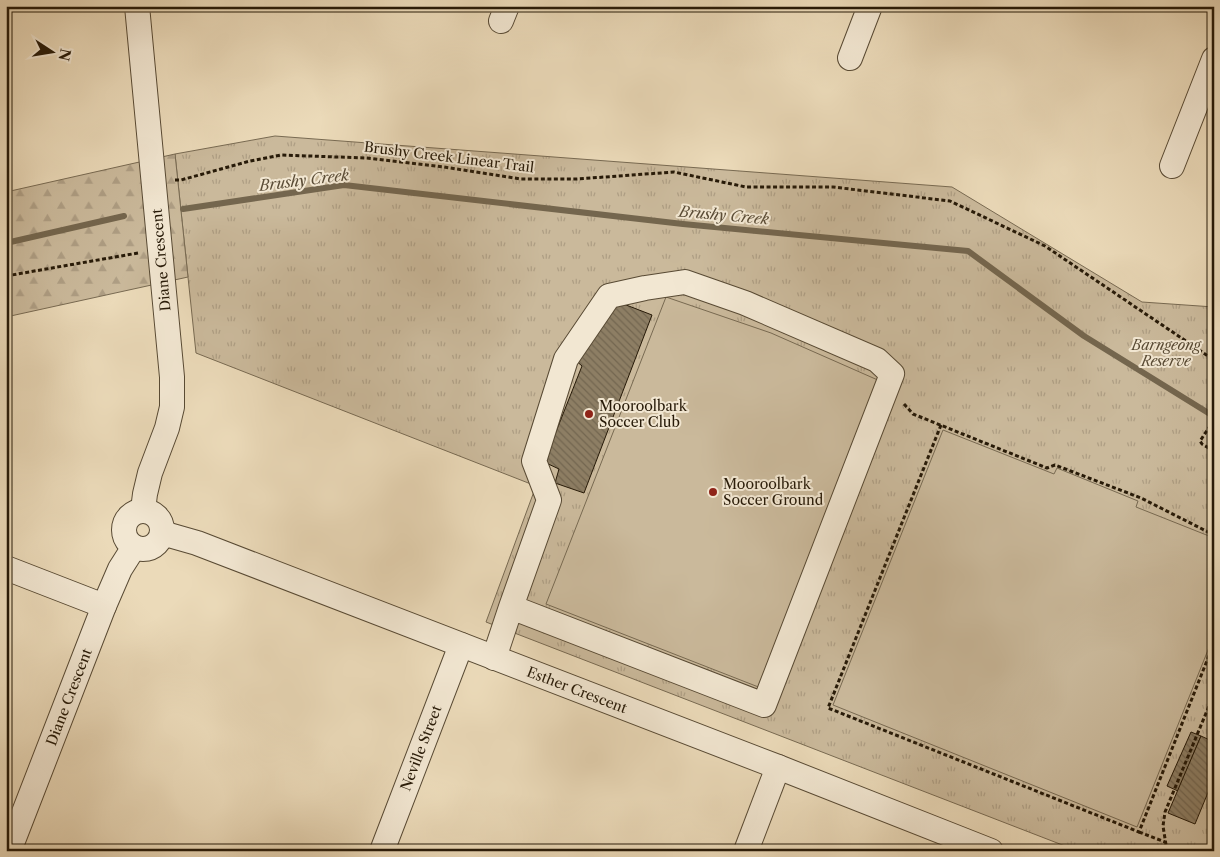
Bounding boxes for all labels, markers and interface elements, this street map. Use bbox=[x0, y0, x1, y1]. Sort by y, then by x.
north arrow bbox=[28, 28, 78, 78]
text: N bbox=[55, 47, 75, 63]
street label: Brushy Creek Linear Trail bbox=[363, 138, 535, 176]
water label: Brushy Creek bbox=[257, 165, 350, 195]
water label: Brushy Creek bbox=[677, 202, 770, 228]
street label: Diane Crescent bbox=[148, 208, 174, 312]
park label: Barngeong Reserve bbox=[1131, 336, 1202, 370]
place label: Mooroolbark Soccer Club bbox=[599, 397, 688, 431]
marker: Mooroolbark Soccer Club bbox=[583, 408, 595, 420]
place label: Mooroolbark Soccer Ground bbox=[723, 475, 824, 509]
marker: Mooroolbark Soccer Ground bbox=[707, 486, 719, 498]
street label: Diane Crescent bbox=[42, 646, 96, 748]
street label: Esther Crescent bbox=[524, 663, 630, 717]
street label: Neville Street bbox=[396, 703, 446, 793]

